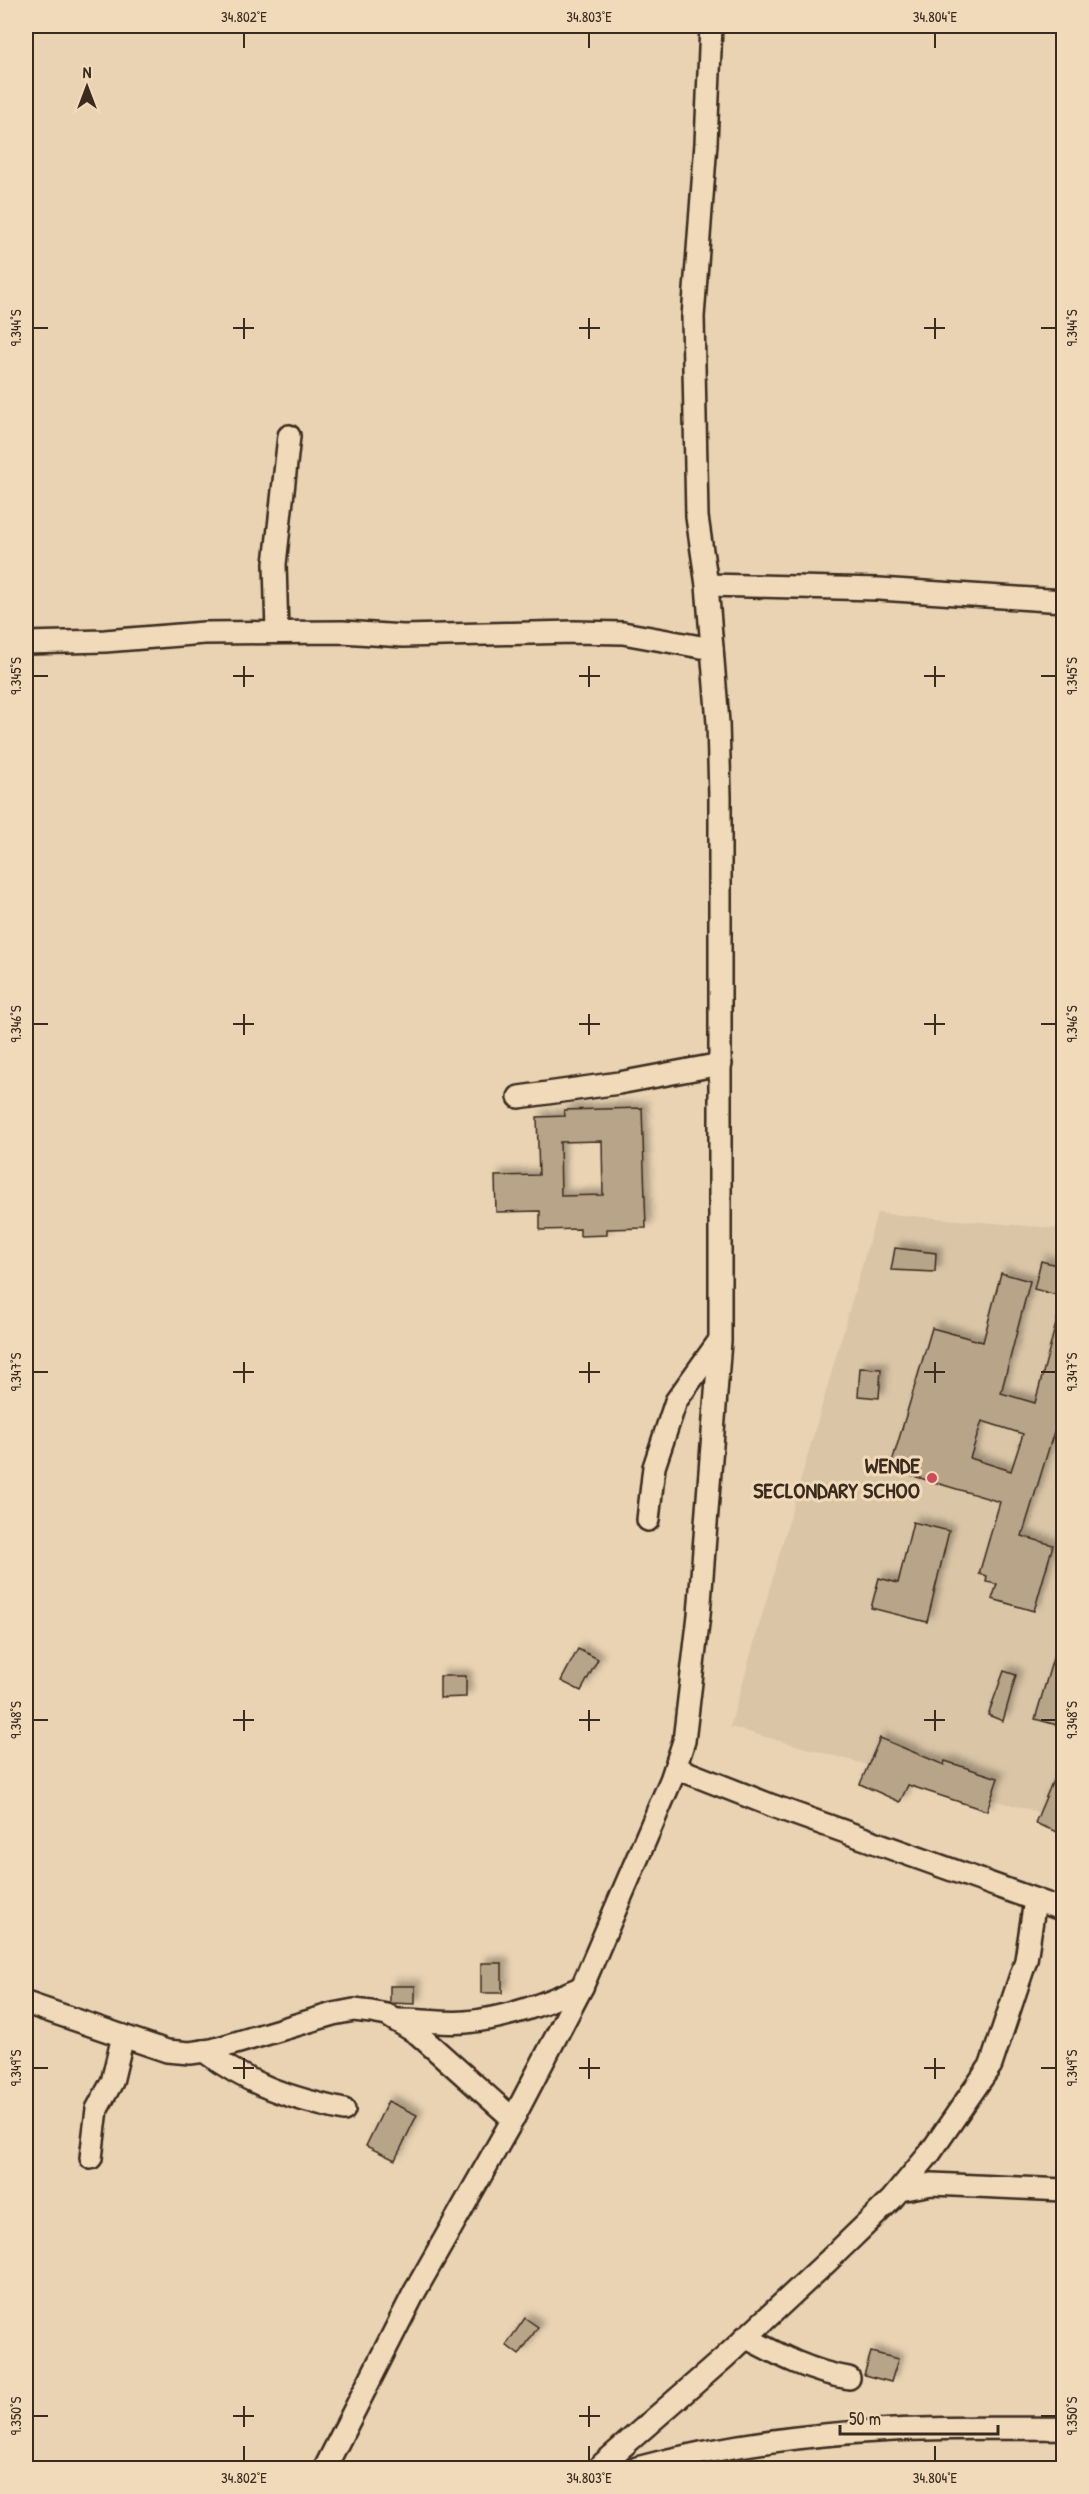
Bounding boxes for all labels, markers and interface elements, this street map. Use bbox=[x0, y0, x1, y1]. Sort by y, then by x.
text: 34.802°E bbox=[221, 6, 267, 27]
text: 34.803°E bbox=[566, 6, 612, 27]
text: 34.804°E bbox=[913, 6, 958, 27]
north arrow bbox=[57, 57, 117, 117]
text: N bbox=[83, 61, 92, 83]
text: 9.344°S bbox=[5, 309, 26, 347]
text: 9.344°S bbox=[1061, 309, 1082, 347]
text: 9.345°S bbox=[5, 657, 26, 695]
text: 9.345°S bbox=[1061, 657, 1082, 695]
text: 9.346°S bbox=[5, 1005, 26, 1043]
text: 9.346°S bbox=[1061, 1005, 1082, 1043]
text: 9.347°S bbox=[5, 1352, 26, 1391]
text: 9.347°S bbox=[1061, 1352, 1082, 1391]
place label: WENDE SECLONDARY SCHOO bbox=[753, 1450, 920, 1505]
marker: WENDE SECLONDARY SCHOO bbox=[925, 1471, 939, 1485]
text: 9.348°S bbox=[5, 1701, 26, 1739]
text: 9.348°S bbox=[1061, 1701, 1082, 1739]
text: 9.349°S bbox=[5, 2049, 26, 2086]
text: 9.349°S bbox=[1061, 2049, 1082, 2086]
text: 9.350°S bbox=[5, 2396, 26, 2435]
text: 9.350°S bbox=[1061, 2396, 1082, 2435]
scale bar bbox=[840, 2398, 998, 2436]
text: 50 m bbox=[849, 2406, 881, 2431]
text: 34.802°E bbox=[221, 2467, 267, 2488]
text: 34.803°E bbox=[566, 2467, 612, 2488]
text: 34.804°E bbox=[913, 2467, 958, 2488]

